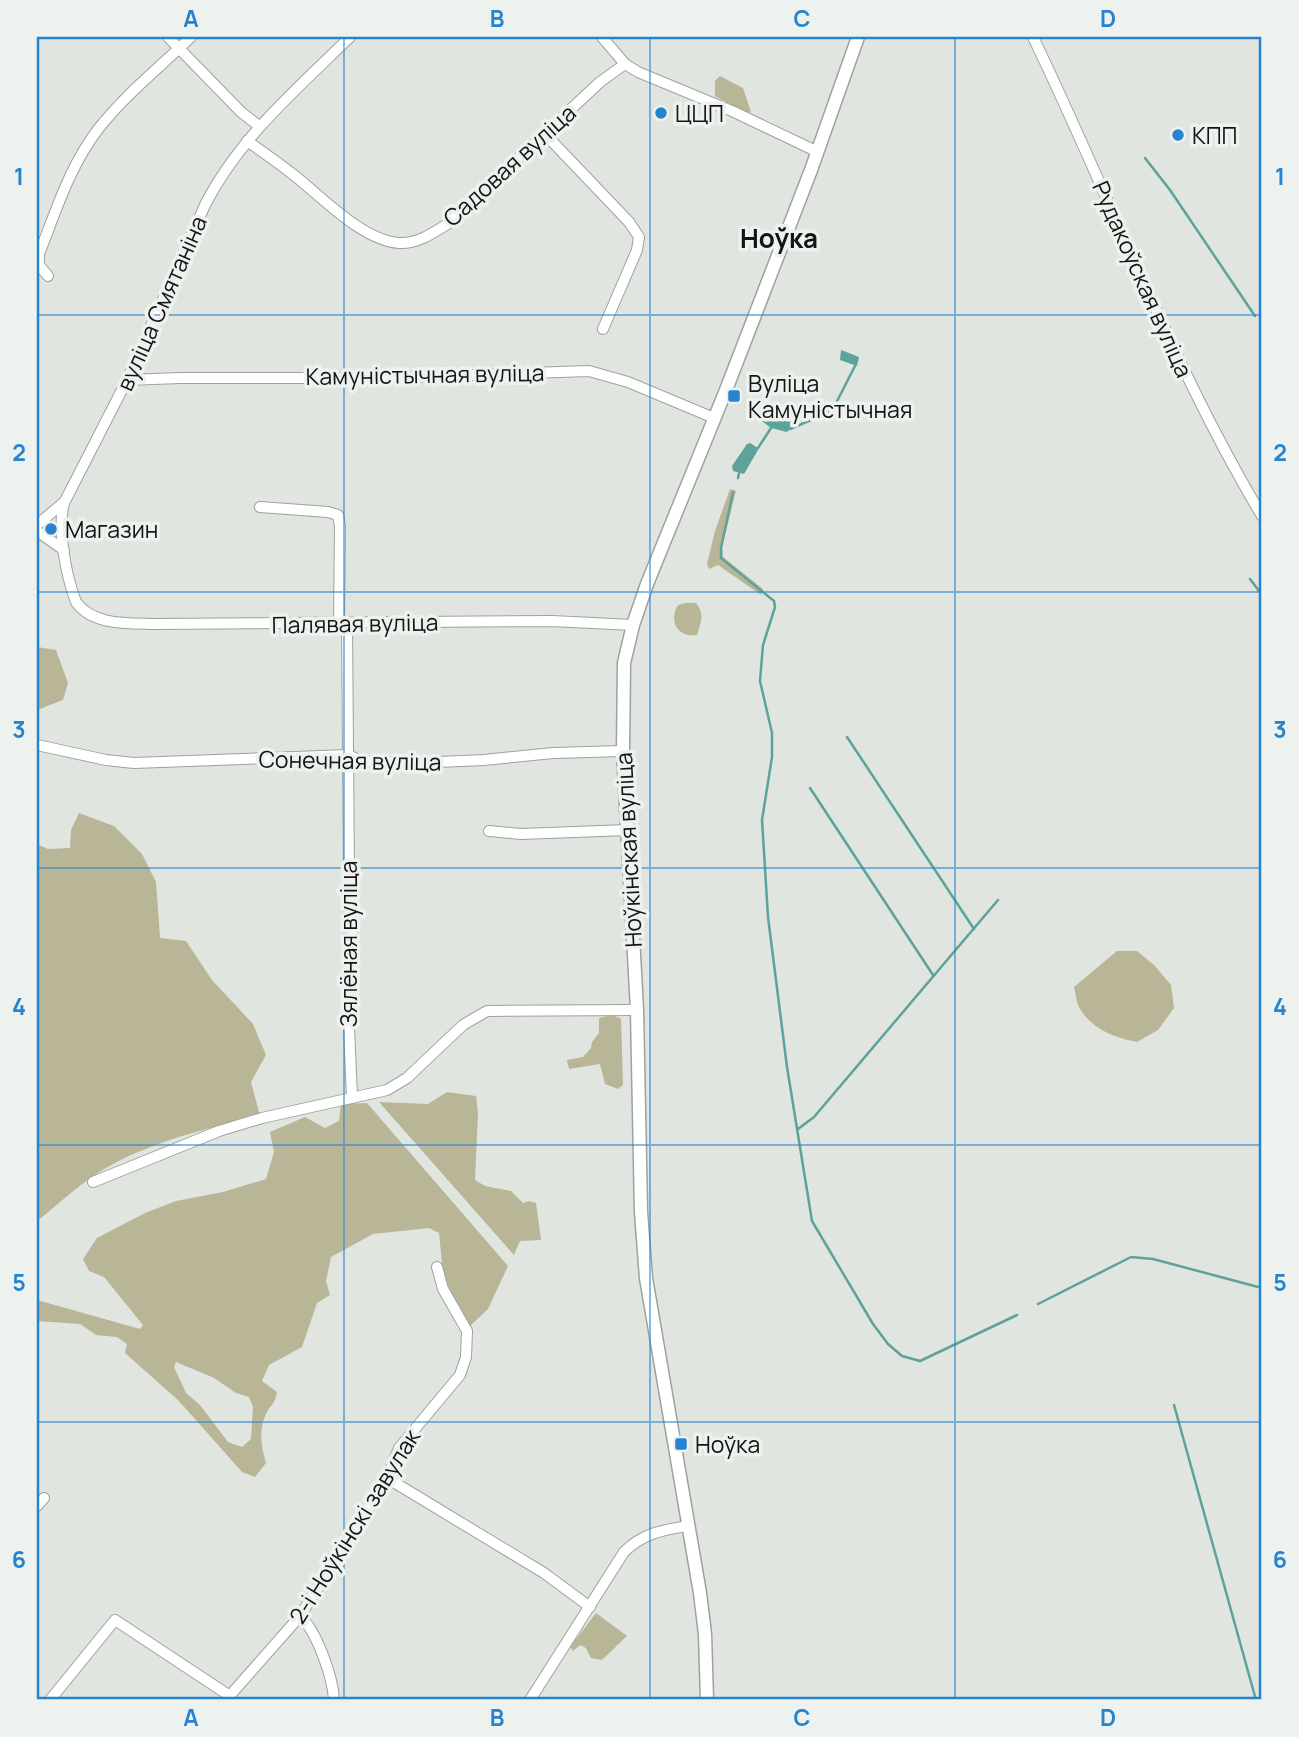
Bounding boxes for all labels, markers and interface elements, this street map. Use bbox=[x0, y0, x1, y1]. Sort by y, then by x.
text: A bbox=[183, 2, 199, 34]
text: B bbox=[490, 2, 504, 34]
text: C bbox=[794, 2, 811, 34]
text: D bbox=[1100, 2, 1116, 34]
street label: Садовая вуліца bbox=[436, 97, 582, 233]
place label: ЦЦП bbox=[675, 97, 724, 129]
marker: ЦЦП bbox=[653, 105, 669, 121]
place label: КПП bbox=[1192, 119, 1237, 151]
marker: КПП bbox=[1170, 127, 1186, 143]
text: 1 bbox=[14, 160, 24, 192]
text: 1 bbox=[1275, 160, 1285, 192]
street label: Рудакоўская вуліца bbox=[1085, 176, 1201, 382]
street label: вуліца Смятаніна bbox=[108, 210, 214, 396]
district label: Ноўка bbox=[740, 220, 818, 256]
street label: Камуністычная вуліца bbox=[305, 356, 545, 392]
place label: Вуліца Камуністычная bbox=[748, 367, 913, 425]
marker: Вуліца Камуністычная bbox=[726, 388, 742, 404]
text: 2 bbox=[12, 436, 26, 468]
text: 2 bbox=[1273, 436, 1287, 468]
place label: Магазин bbox=[65, 513, 158, 545]
marker: Магазин bbox=[43, 521, 59, 537]
street label: Палявая вуліца bbox=[271, 606, 439, 640]
text: 3 bbox=[12, 713, 26, 745]
text: 3 bbox=[1273, 713, 1287, 745]
street label: Сонечная вуліца bbox=[258, 742, 442, 778]
street label: Ноўкінская вуліца bbox=[607, 752, 649, 948]
street label: Зялёная вуліца bbox=[332, 861, 364, 1027]
text: 4 bbox=[12, 990, 26, 1022]
text: 4 bbox=[1273, 990, 1287, 1022]
text: 5 bbox=[12, 1266, 26, 1298]
text: 5 bbox=[1273, 1266, 1287, 1298]
street label: 2-і Ноўкінскі завулак bbox=[281, 1422, 427, 1629]
place label: Ноўка bbox=[695, 1428, 760, 1460]
marker: Ноўка bbox=[673, 1436, 689, 1452]
text: 6 bbox=[12, 1543, 26, 1575]
text: 6 bbox=[1273, 1543, 1287, 1575]
text: A bbox=[183, 1701, 199, 1733]
text: B bbox=[490, 1701, 504, 1733]
text: C bbox=[794, 1701, 811, 1733]
text: D bbox=[1100, 1701, 1116, 1733]

